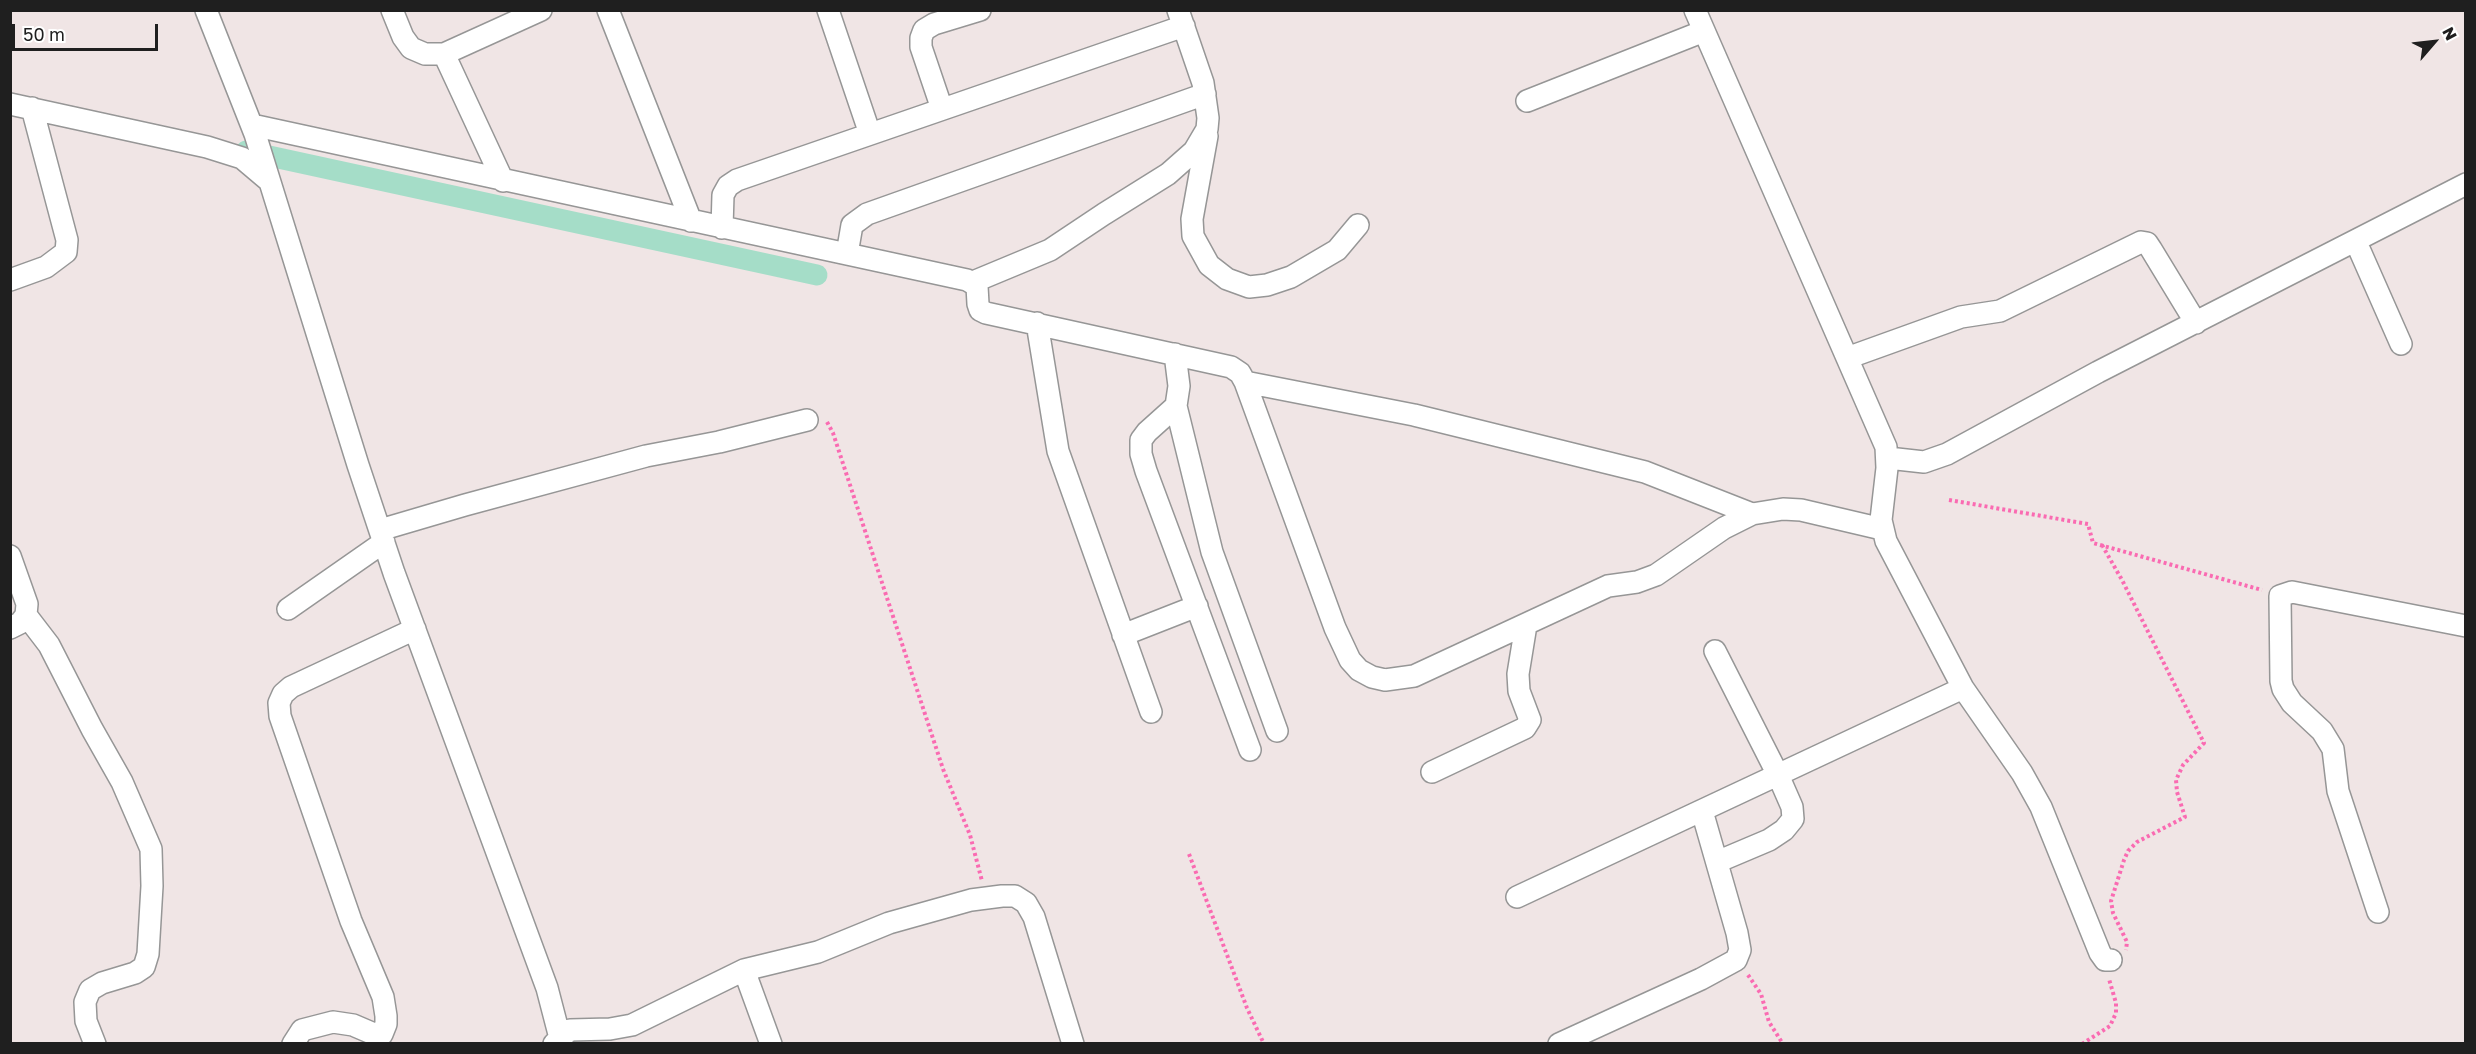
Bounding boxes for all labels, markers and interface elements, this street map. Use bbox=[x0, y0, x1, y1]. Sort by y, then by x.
scale bar bbox=[15, 12, 160, 50]
north arrow bbox=[2404, 12, 2464, 72]
text: 50 m bbox=[23, 23, 65, 45]
text: N bbox=[2438, 23, 2462, 44]

